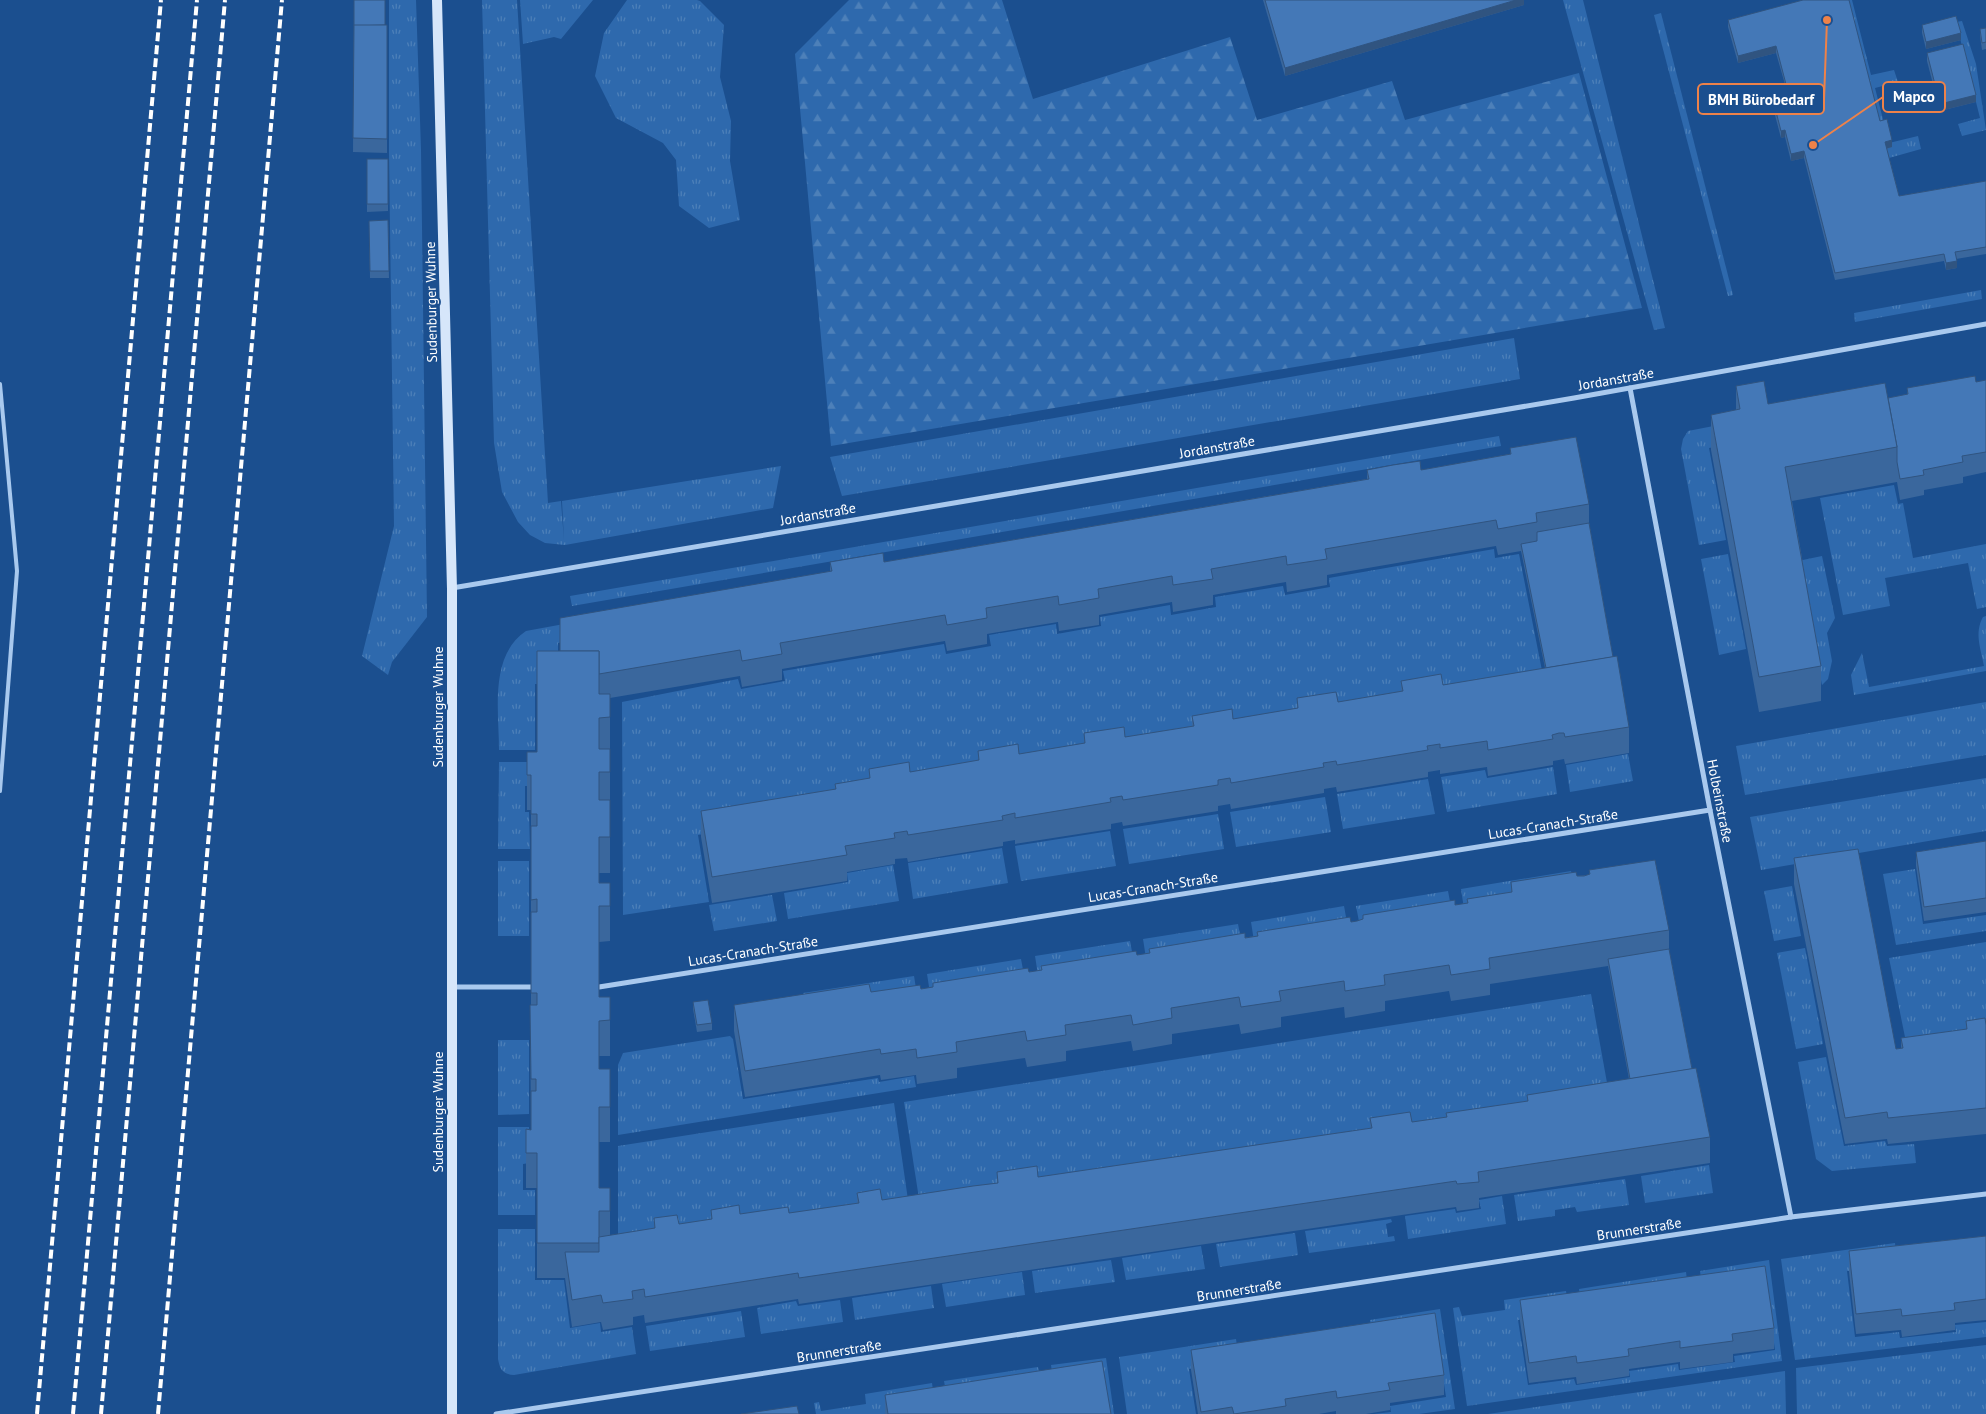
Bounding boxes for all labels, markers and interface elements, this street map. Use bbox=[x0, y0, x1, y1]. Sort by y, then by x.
callout: Mapco bbox=[1883, 82, 1945, 112]
callout: BMH Bürobedarf bbox=[1698, 84, 1824, 114]
text: Mapco bbox=[1893, 87, 1935, 106]
text: BMH Bürobedarf bbox=[1708, 90, 1815, 109]
street label: Sudenburger Wuhne bbox=[421, 241, 441, 363]
street label: Jordanstraße bbox=[1576, 364, 1655, 395]
street label: Jordanstraße bbox=[1177, 432, 1256, 463]
street label: Jordanstraße bbox=[778, 499, 857, 530]
street label: Sudenburger Wuhne bbox=[429, 646, 447, 768]
street label: Holbeinstraße bbox=[1703, 758, 1737, 844]
street label: Lucas-Cranach-Straße bbox=[1487, 805, 1619, 843]
street label: Lucas-Cranach-Straße bbox=[1087, 868, 1219, 906]
street label: Lucas-Cranach-Straße bbox=[687, 932, 819, 970]
street label: Sudenburger Wuhne bbox=[429, 1051, 447, 1173]
street label: Brunnerstraße bbox=[1595, 1213, 1683, 1245]
street label: Brunnerstraße bbox=[1195, 1274, 1283, 1306]
street label: Brunnerstraße bbox=[795, 1335, 883, 1367]

